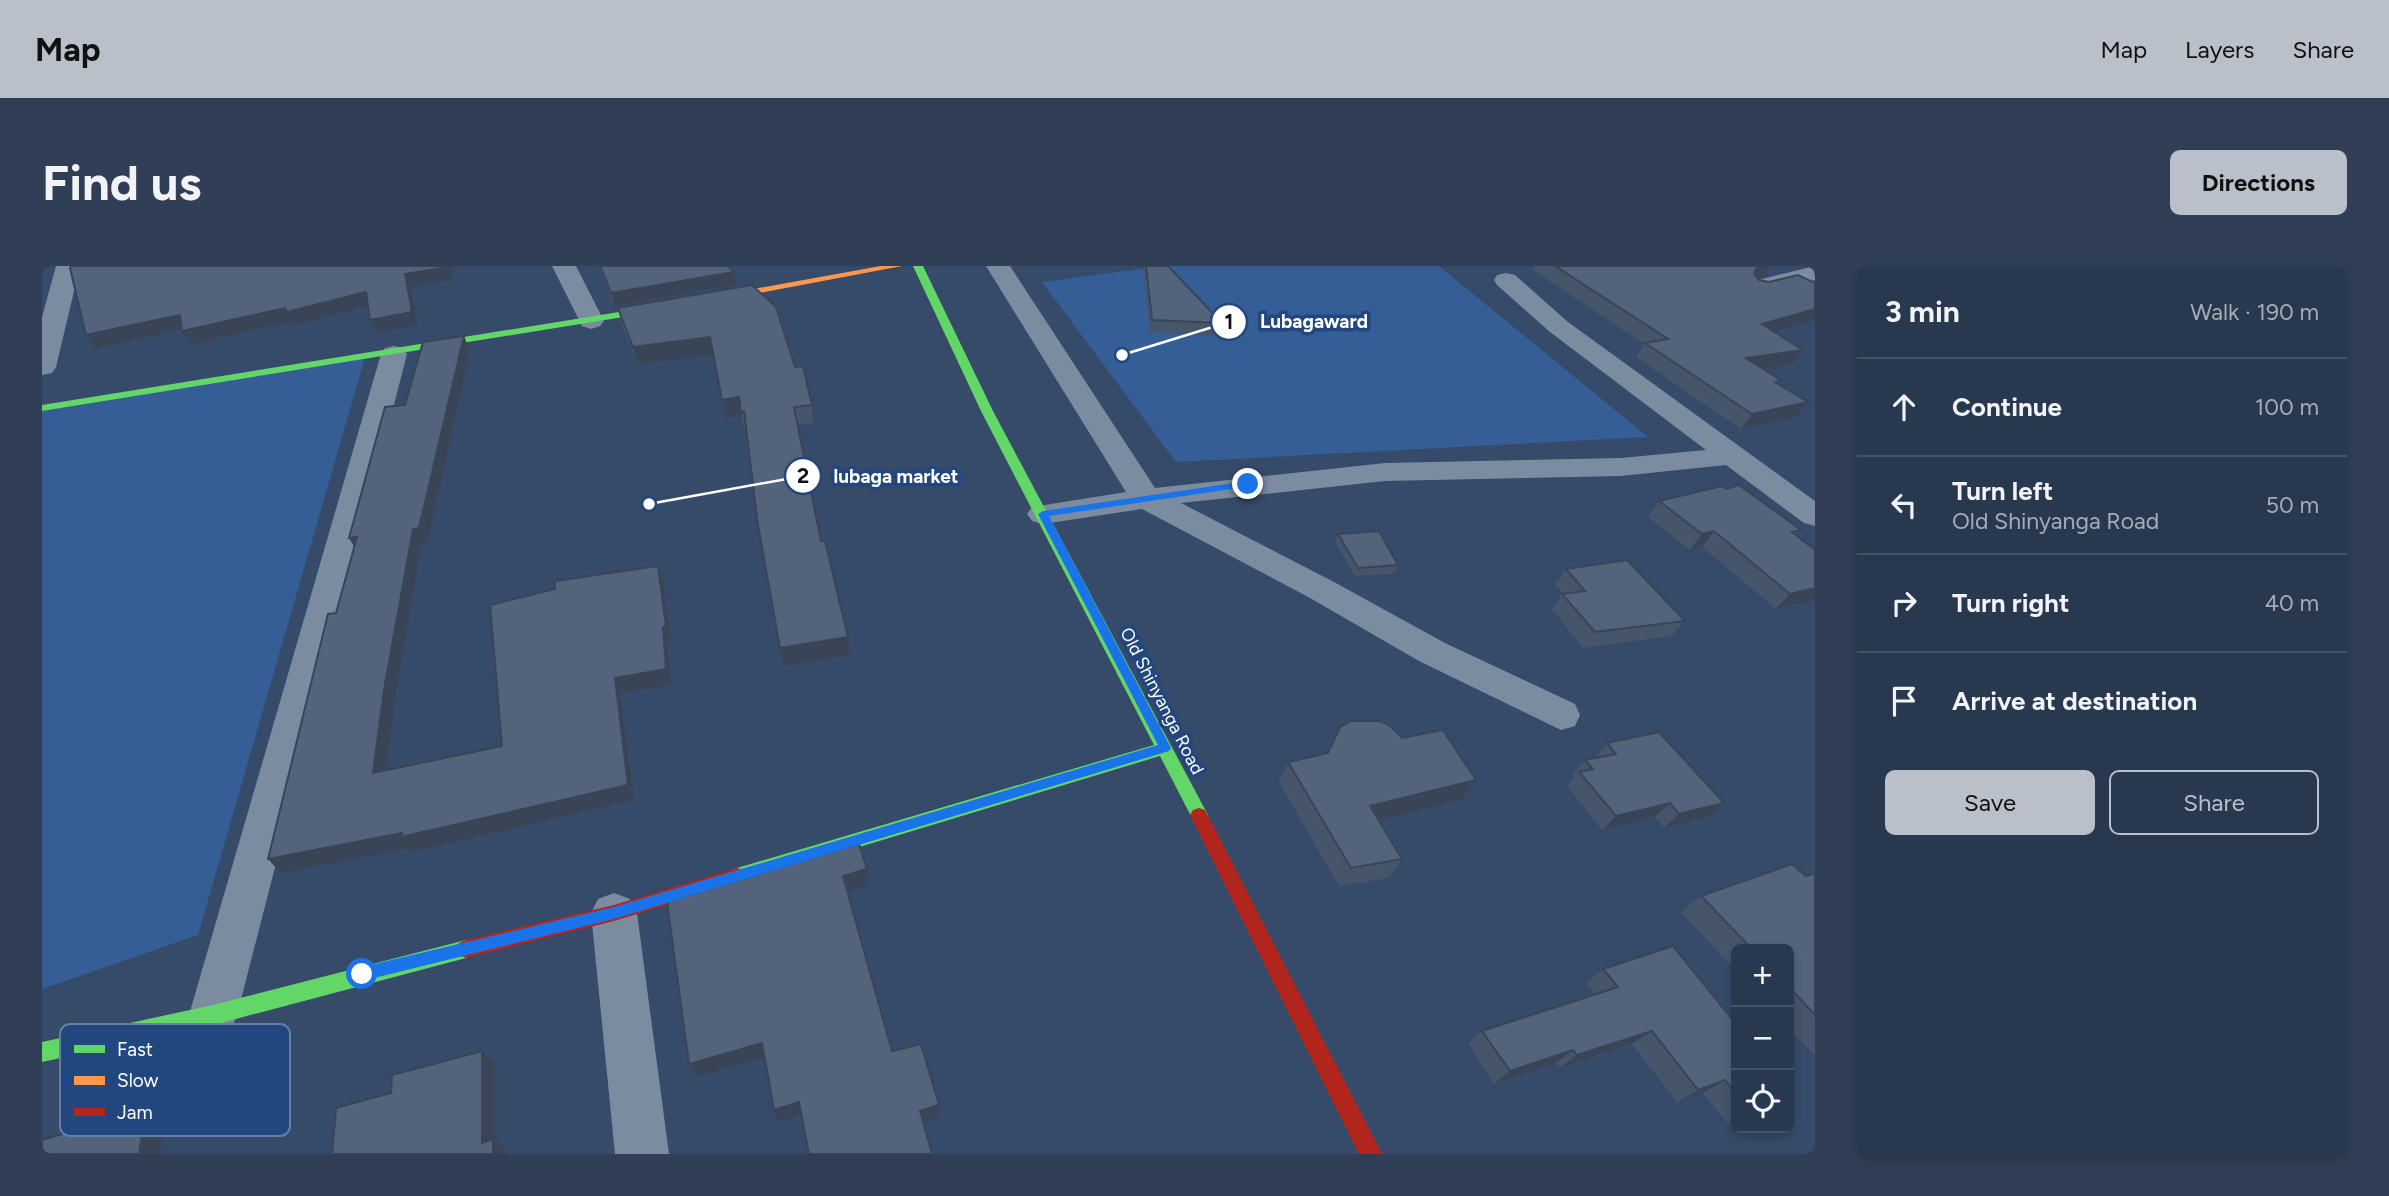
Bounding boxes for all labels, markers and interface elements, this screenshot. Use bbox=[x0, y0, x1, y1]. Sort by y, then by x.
text: Map bbox=[35, 30, 101, 69]
text: Map bbox=[2100, 35, 2147, 64]
text: Layers bbox=[2185, 35, 2254, 64]
text: Share bbox=[2292, 35, 2354, 64]
button: Directions bbox=[2170, 150, 2347, 215]
text: Find us bbox=[42, 153, 201, 212]
text: 3 min bbox=[1885, 293, 1960, 330]
text: Walk · 190 m bbox=[2190, 298, 2319, 326]
callout: Lubagaward bbox=[1211, 302, 1382, 342]
text: 1 bbox=[1225, 309, 1233, 334]
text: Lubagaward bbox=[1260, 310, 1368, 333]
icon: ahead bbox=[1885, 388, 1923, 426]
text: Continue bbox=[1952, 391, 2062, 423]
text: 100 m bbox=[2255, 393, 2319, 421]
callout: lubaga market bbox=[785, 456, 973, 496]
text: 2 bbox=[797, 463, 809, 488]
text: lubaga market bbox=[834, 465, 959, 488]
route end bbox=[1232, 468, 1263, 499]
text: Turn left bbox=[1952, 475, 2053, 507]
icon: left bbox=[1885, 486, 1923, 524]
text: 50 m bbox=[2266, 491, 2319, 519]
text: Old Shinyanga Road bbox=[1952, 507, 2159, 535]
icon: right bbox=[1885, 584, 1923, 622]
text: Turn right bbox=[1952, 587, 2069, 619]
text: 40 m bbox=[2265, 589, 2319, 617]
street label: Old Shinyanga Road bbox=[1115, 624, 1209, 778]
icon: arrive bbox=[1885, 682, 1923, 720]
text: Arrive at destination bbox=[1952, 685, 2197, 717]
button: Save bbox=[1885, 770, 2095, 835]
button: Share bbox=[2109, 770, 2319, 835]
map controls bbox=[1731, 944, 1794, 1133]
button: + bbox=[1731, 944, 1794, 1007]
route start bbox=[346, 958, 377, 989]
button: − bbox=[1731, 1007, 1794, 1070]
legend bbox=[60, 1024, 290, 1136]
text: Fast bbox=[117, 1038, 153, 1061]
text: Slow bbox=[117, 1069, 159, 1092]
button: locate bbox=[1731, 1070, 1794, 1133]
text: Jam bbox=[117, 1101, 153, 1124]

